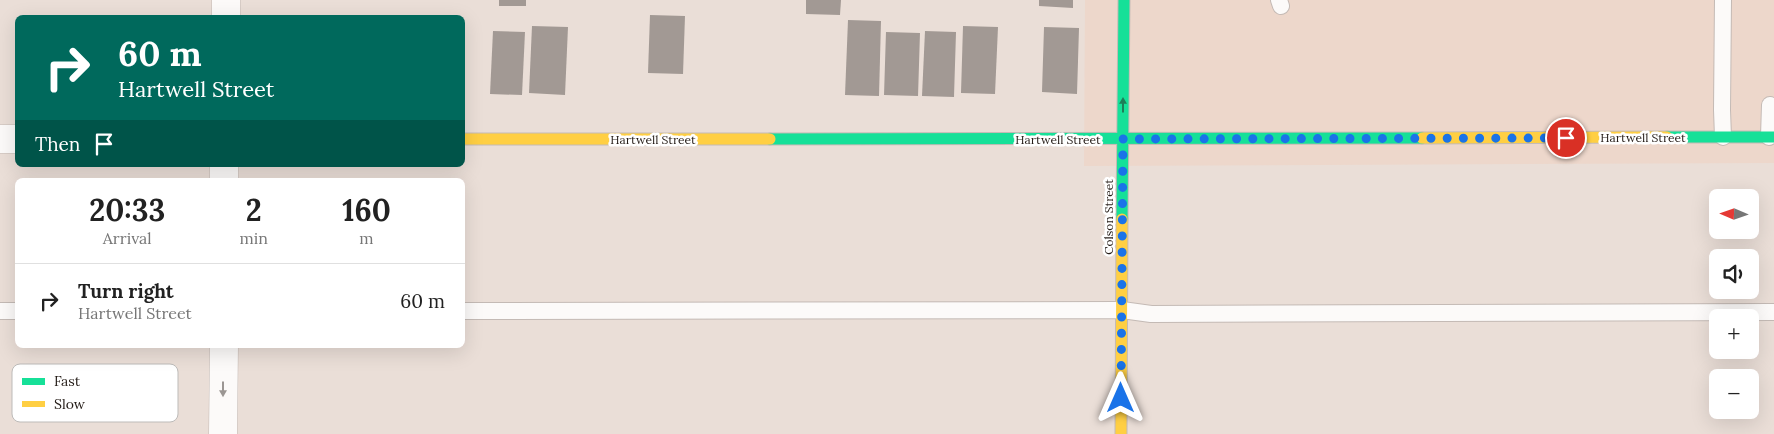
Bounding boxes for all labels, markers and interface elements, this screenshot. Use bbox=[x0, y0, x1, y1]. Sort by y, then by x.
text: 60 m bbox=[118, 31, 202, 76]
icon: right bbox=[35, 35, 100, 100]
text: Hartwell Street bbox=[118, 75, 274, 103]
one-way arrow bbox=[1119, 97, 1127, 113]
pin bbox=[1545, 117, 1587, 159]
icon: arrive bbox=[1552, 124, 1580, 152]
icon: arrive bbox=[90, 130, 118, 158]
street label: Hartwell Street bbox=[1600, 130, 1686, 145]
text: Then bbox=[35, 132, 80, 156]
street label: Hartwell Street bbox=[610, 132, 696, 147]
street label: Hartwell Street bbox=[1015, 132, 1101, 147]
street label: Colson Street bbox=[1101, 179, 1116, 255]
north arrow bbox=[1709, 189, 1759, 239]
map controls bbox=[1709, 189, 1759, 419]
text: 20:33 bbox=[89, 191, 165, 229]
text: 2 bbox=[246, 191, 262, 229]
text: 160 bbox=[342, 191, 391, 229]
text: Arrival bbox=[103, 228, 152, 248]
text: min bbox=[240, 228, 268, 248]
text: m bbox=[359, 228, 374, 248]
button: sound bbox=[1709, 249, 1759, 299]
text: Turn right bbox=[78, 279, 174, 303]
icon: right bbox=[35, 287, 63, 315]
text: 60 m bbox=[400, 289, 445, 313]
text: Hartwell Street bbox=[78, 303, 192, 323]
button: + bbox=[1709, 309, 1759, 359]
legend bbox=[12, 364, 178, 422]
button: − bbox=[1709, 369, 1759, 419]
position arrow bbox=[1094, 371, 1146, 423]
text: Fast bbox=[54, 372, 81, 390]
one-way arrow bbox=[219, 382, 227, 398]
text: Slow bbox=[54, 395, 86, 413]

